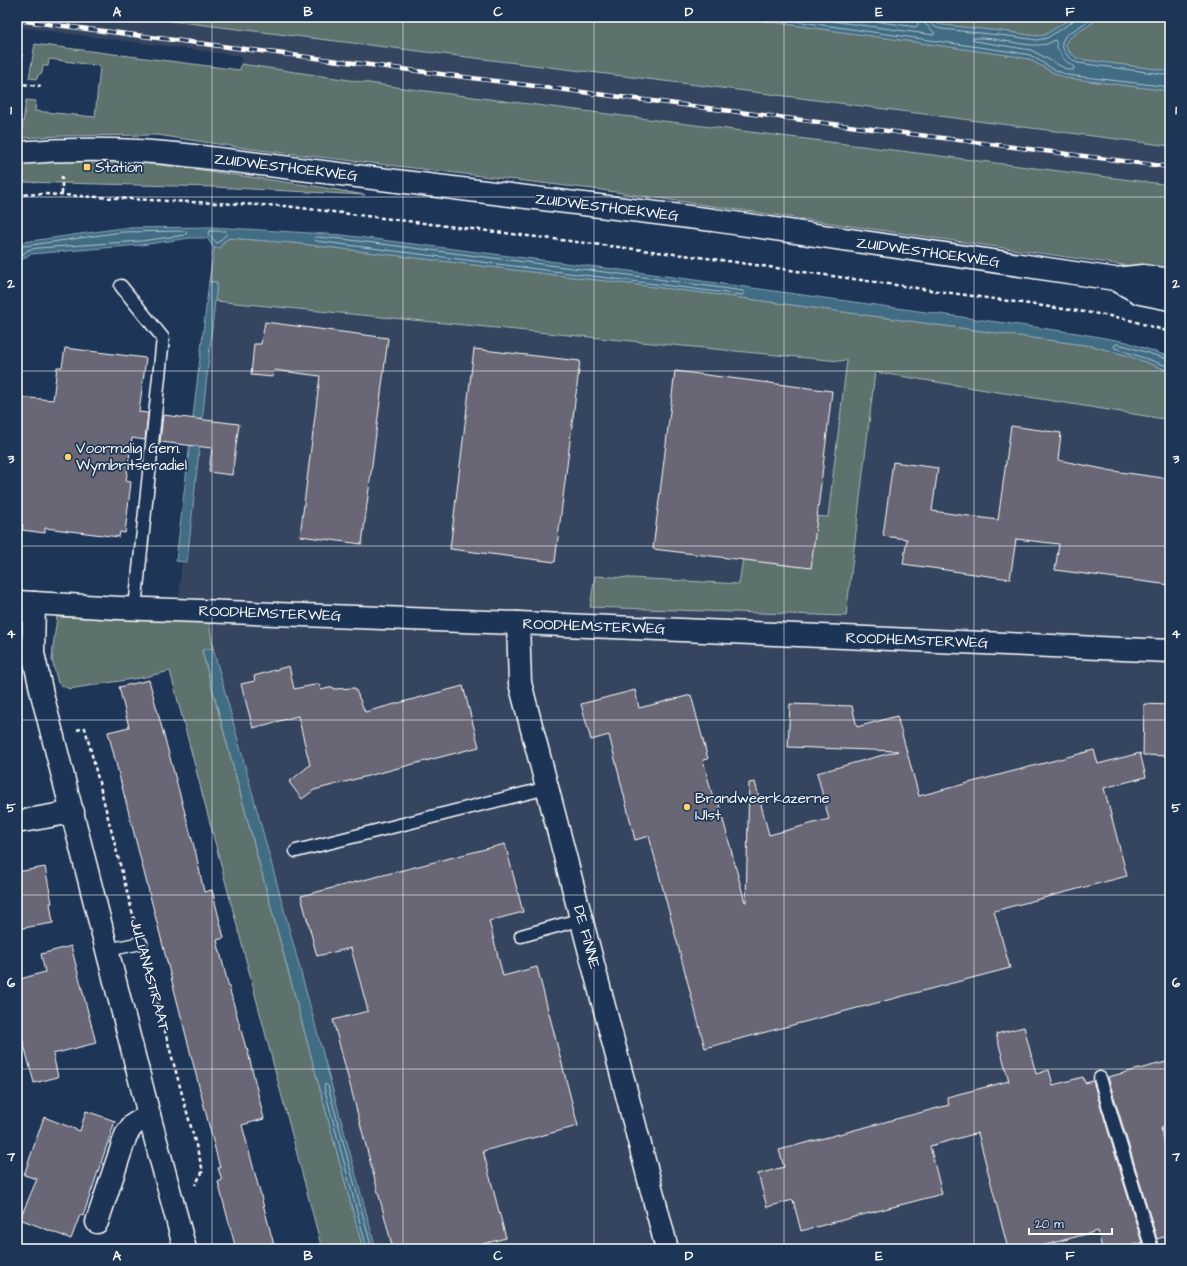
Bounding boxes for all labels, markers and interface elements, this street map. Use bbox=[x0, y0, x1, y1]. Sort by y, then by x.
text: A bbox=[113, 3, 122, 21]
text: B bbox=[303, 3, 313, 21]
text: C bbox=[493, 3, 503, 21]
text: D bbox=[685, 3, 694, 21]
text: E bbox=[875, 3, 883, 21]
text: F bbox=[1065, 3, 1075, 21]
text: 1 bbox=[10, 101, 12, 119]
text: 1 bbox=[1175, 101, 1177, 119]
street label: ZUIDWESTHOEKWEG bbox=[213, 148, 360, 187]
place label: Station bbox=[95, 157, 143, 178]
marker: Station bbox=[82, 162, 92, 172]
street label: ZUIDWESTHOEKWEG bbox=[534, 188, 681, 227]
street label: ZUIDWESTHOEKWEG bbox=[855, 232, 1002, 273]
text: 2 bbox=[6, 275, 15, 293]
text: 2 bbox=[1171, 275, 1180, 293]
place label: Voormalig Gem. Wymbritseradiel bbox=[76, 438, 187, 477]
text: 3 bbox=[7, 450, 15, 468]
text: 3 bbox=[1172, 450, 1180, 468]
marker: Voormalig Gem. Wymbritseradiel bbox=[63, 452, 73, 462]
street label: ROODHEMSTERWEG bbox=[198, 601, 342, 627]
street label: ROODHEMSTERWEG bbox=[522, 614, 666, 640]
text: 4 bbox=[7, 625, 16, 643]
text: 4 bbox=[1172, 625, 1181, 643]
street label: ROODHEMSTERWEG bbox=[845, 628, 989, 654]
place label: Brandweerkazerne IJlst bbox=[695, 788, 830, 826]
text: 5 bbox=[6, 799, 16, 817]
text: 5 bbox=[1171, 799, 1181, 817]
marker: Brandweerkazerne IJlst bbox=[682, 802, 692, 812]
street label: DE FINNE bbox=[568, 903, 605, 971]
street label: JULIANASTRAAT bbox=[124, 916, 175, 1034]
text: 6 bbox=[7, 974, 16, 992]
text: 6 bbox=[1172, 974, 1181, 992]
text: 7 bbox=[6, 1148, 16, 1166]
text: 7 bbox=[1171, 1148, 1181, 1166]
scale bar bbox=[1029, 1210, 1112, 1236]
text: 20 m bbox=[1035, 1216, 1064, 1233]
text: A bbox=[113, 1247, 122, 1265]
text: B bbox=[303, 1247, 313, 1265]
text: C bbox=[493, 1247, 503, 1265]
text: D bbox=[685, 1247, 694, 1265]
text: E bbox=[875, 1247, 883, 1265]
text: F bbox=[1065, 1247, 1075, 1265]

